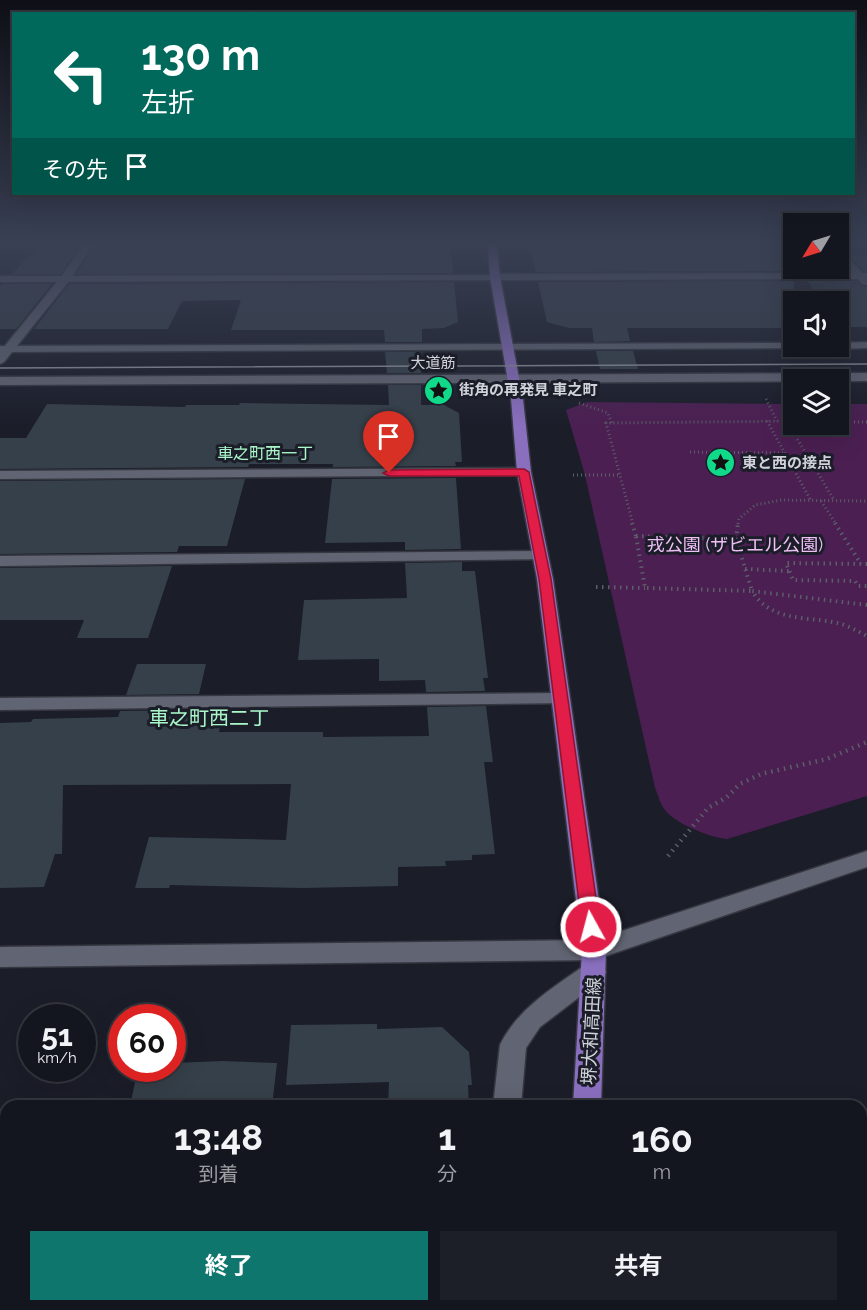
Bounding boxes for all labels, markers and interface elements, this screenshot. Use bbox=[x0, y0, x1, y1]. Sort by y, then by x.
text: 130 m bbox=[141, 31, 260, 80]
icon: left bbox=[42, 36, 120, 114]
text: 左折 bbox=[141, 87, 195, 118]
icon: arrive bbox=[120, 150, 153, 183]
text: その先 bbox=[42, 156, 108, 182]
north arrow bbox=[783, 213, 849, 279]
map controls bbox=[783, 213, 849, 435]
button: sound bbox=[783, 291, 849, 357]
street label: 大道筋 bbox=[410, 354, 456, 372]
button: layers bbox=[783, 369, 849, 435]
place icon: 街角の再発見 車之町 bbox=[422, 374, 454, 406]
place label: 街角の再発見 車之町 bbox=[459, 381, 598, 399]
pin bbox=[363, 411, 414, 473]
icon: arrive bbox=[372, 420, 405, 453]
district label: 車之町西一丁 bbox=[217, 444, 313, 463]
place icon: 東と西の接点 bbox=[705, 447, 737, 479]
place label: 東と西の接点 bbox=[742, 454, 832, 472]
park label: 戎公園 (ザビエル公園) bbox=[647, 534, 823, 555]
district label: 車之町西二丁 bbox=[149, 706, 269, 730]
position arrow bbox=[559, 895, 623, 959]
street label: 堺大和高田線 bbox=[578, 977, 604, 1085]
speed limit sign: 60 bbox=[108, 1004, 186, 1082]
text: 51 bbox=[41, 1018, 73, 1053]
text: km/h bbox=[37, 1049, 77, 1067]
text: 13:48 bbox=[174, 1116, 263, 1158]
text: 1 bbox=[438, 1116, 456, 1158]
text: 160 bbox=[631, 1118, 693, 1160]
text: m bbox=[653, 1160, 671, 1184]
text: 到着 bbox=[199, 1162, 239, 1186]
text: 分 bbox=[437, 1162, 457, 1186]
button: 終了 bbox=[30, 1231, 428, 1300]
button: 共有 bbox=[440, 1231, 837, 1300]

